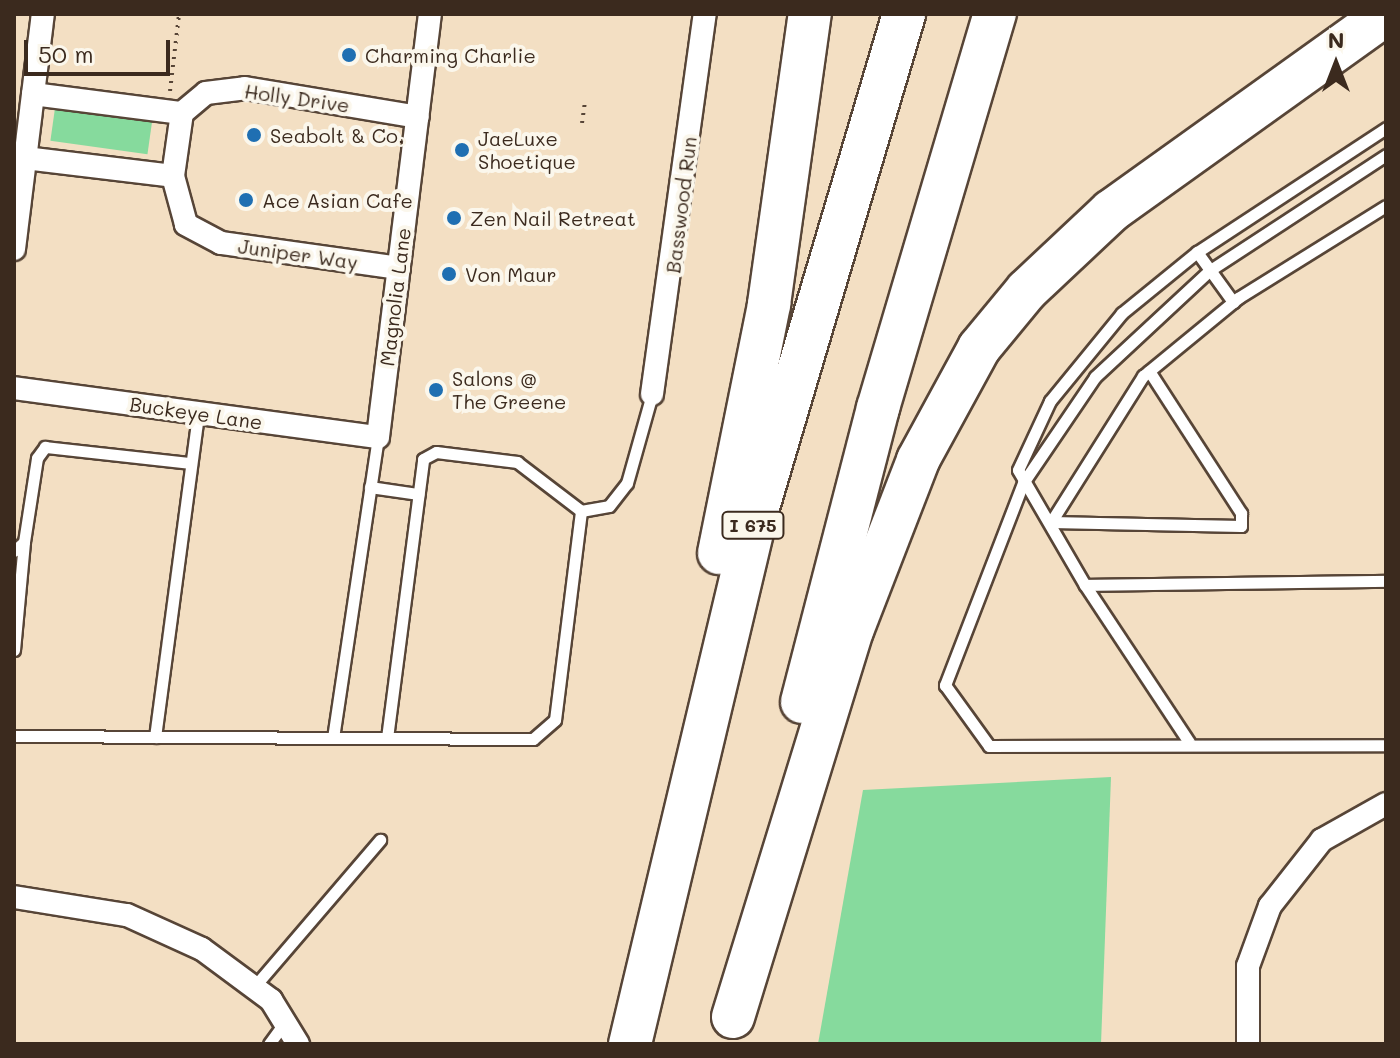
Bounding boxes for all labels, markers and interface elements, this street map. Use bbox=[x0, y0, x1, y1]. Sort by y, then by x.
scale bar bbox=[28, 24, 174, 74]
north arrow bbox=[1296, 24, 1376, 104]
text: N bbox=[1328, 25, 1344, 54]
text: 50 m bbox=[38, 38, 94, 69]
place label: Charming Charlie bbox=[365, 43, 536, 67]
marker: Charming Charlie bbox=[340, 46, 358, 64]
street label: Holly Drive bbox=[243, 79, 351, 117]
place label: Seabolt & Co. bbox=[270, 123, 404, 147]
marker: Seabolt & Co. bbox=[245, 126, 263, 144]
place label: JaeLuxe Shoetique bbox=[478, 126, 576, 173]
street label: Basswood Run bbox=[661, 135, 701, 275]
marker: JaeLuxe Shoetique bbox=[453, 141, 471, 159]
place label: Ace Asian Cafe bbox=[262, 188, 413, 212]
marker: Ace Asian Cafe bbox=[237, 191, 255, 209]
place label: Zen Nail Retreat bbox=[470, 206, 636, 230]
marker: Zen Nail Retreat bbox=[445, 209, 463, 227]
street label: Magnolia Lane bbox=[375, 226, 415, 368]
street label: Juniper Way bbox=[237, 234, 359, 274]
place label: Von Maur bbox=[465, 262, 557, 286]
marker: Von Maur bbox=[440, 265, 458, 283]
place label: Salons @ The Greene bbox=[452, 366, 566, 413]
marker: Salons @ The Greene bbox=[427, 381, 445, 399]
street label: Buckeye Lane bbox=[128, 392, 264, 434]
road number: I 675 bbox=[721, 511, 785, 539]

